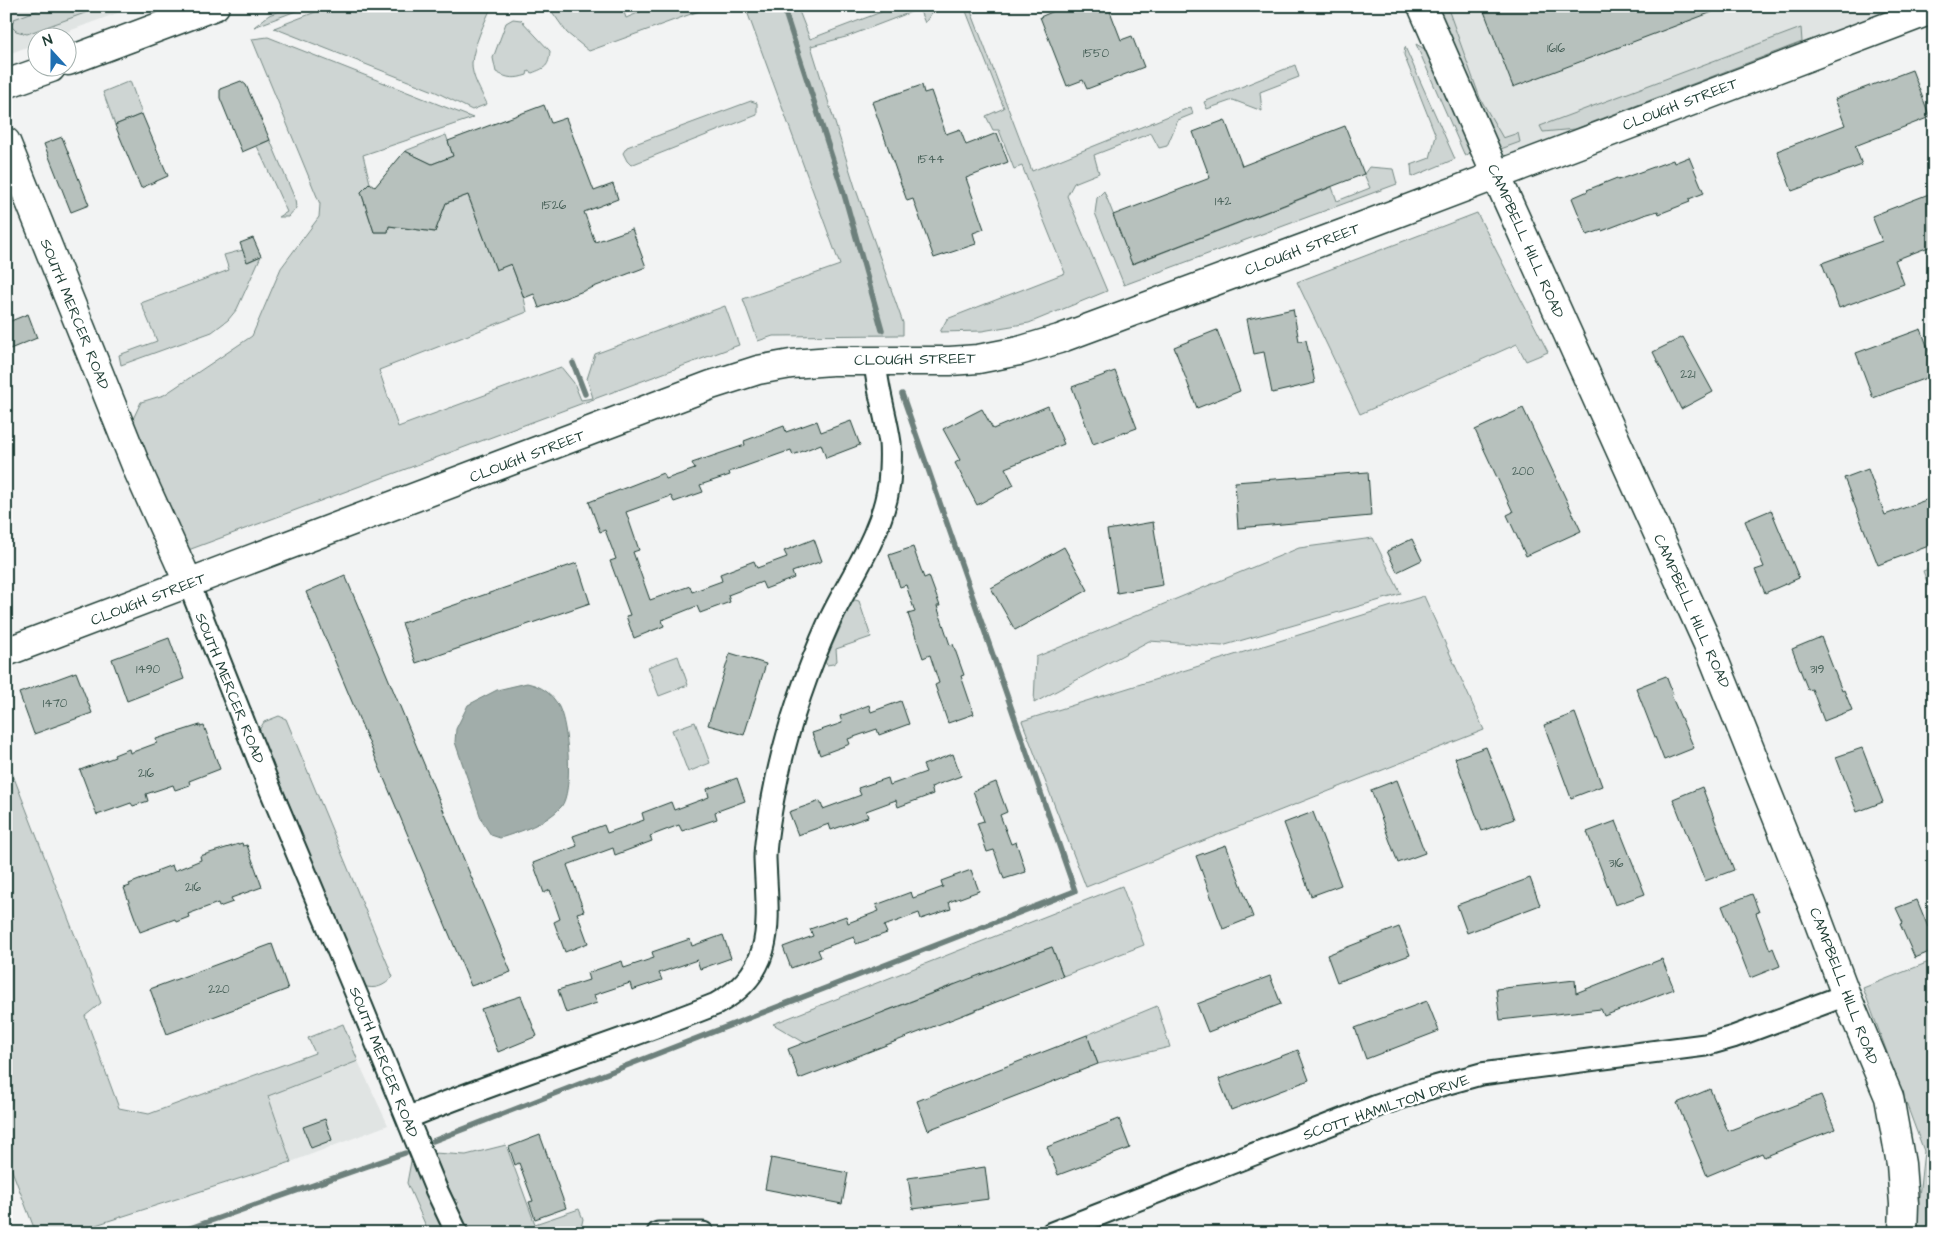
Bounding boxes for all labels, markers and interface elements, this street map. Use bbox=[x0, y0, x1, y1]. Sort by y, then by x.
north arrow bbox=[28, 28, 78, 78]
text: N bbox=[40, 30, 56, 52]
house number: 1616 bbox=[1547, 40, 1566, 57]
house number: 1550 bbox=[1083, 45, 1109, 62]
street label: CLOUGH STREET bbox=[1620, 73, 1741, 136]
house number: 1544 bbox=[918, 151, 944, 168]
street label: CAMPBELL HILL ROAD bbox=[1482, 161, 1569, 322]
house number: 142 bbox=[1215, 193, 1231, 210]
house number: 1526 bbox=[542, 197, 567, 214]
street label: CLOUGH STREET bbox=[1242, 218, 1363, 281]
street label: SOUTH MERCER ROAD bbox=[35, 236, 114, 393]
street label: CLOUGH STREET bbox=[854, 348, 977, 371]
house number: 221 bbox=[1680, 366, 1696, 383]
street label: CLOUGH STREET bbox=[467, 425, 588, 488]
house number: 200 bbox=[1512, 463, 1534, 480]
street label: CAMPBELL HILL ROAD bbox=[1648, 531, 1735, 692]
street label: CLOUGH STREET bbox=[88, 568, 209, 631]
street label: SOUTH MERCER ROAD bbox=[190, 610, 269, 767]
house number: 1490 bbox=[136, 661, 160, 678]
house number: 319 bbox=[1810, 661, 1824, 678]
house number: 1470 bbox=[43, 695, 68, 712]
house number: 216 bbox=[138, 765, 154, 782]
house number: 316 bbox=[1608, 855, 1624, 872]
house number: 216 bbox=[185, 879, 201, 896]
street label: CAMPBELL HILL ROAD bbox=[1804, 905, 1883, 1068]
house number: 220 bbox=[208, 981, 230, 998]
street label: SOUTH MERCER ROAD bbox=[344, 984, 423, 1141]
street label: SCOTT HAMILTON DRIVE bbox=[1300, 1069, 1472, 1146]

